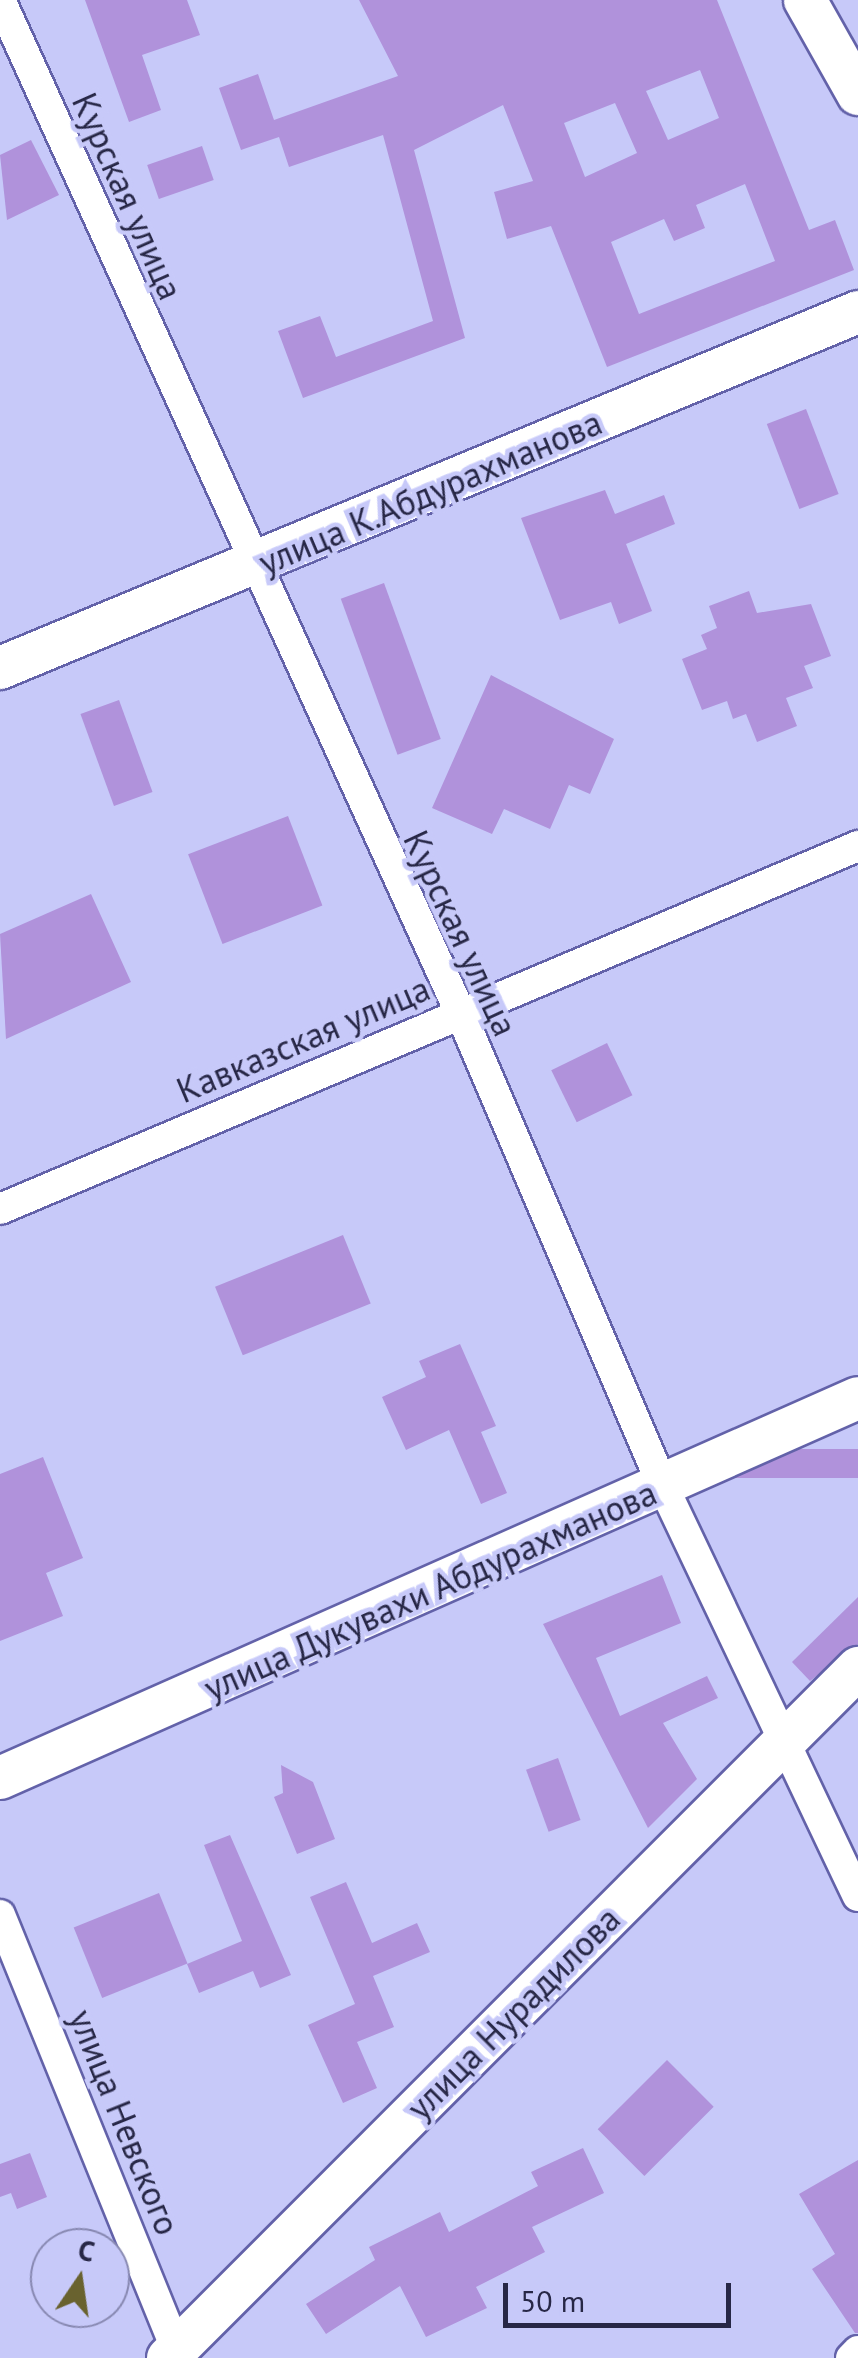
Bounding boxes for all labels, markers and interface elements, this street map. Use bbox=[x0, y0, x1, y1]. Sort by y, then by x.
street label: Курская улица bbox=[64, 86, 192, 306]
street label: улица К.Абдурахманова bbox=[252, 401, 608, 583]
street label: Курская улица bbox=[395, 824, 527, 1042]
street label: Кавказская улица bbox=[170, 967, 436, 1111]
street label: улица Дукувахи Абдурахманова bbox=[196, 1471, 664, 1709]
street label: улица Нурадилова bbox=[398, 1898, 628, 2128]
street label: улица Невского bbox=[61, 2003, 189, 2241]
north arrow bbox=[30, 2228, 130, 2328]
text: С bbox=[75, 2230, 98, 2270]
scale bar bbox=[508, 2263, 736, 2325]
text: 50 m bbox=[520, 2281, 585, 2320]

